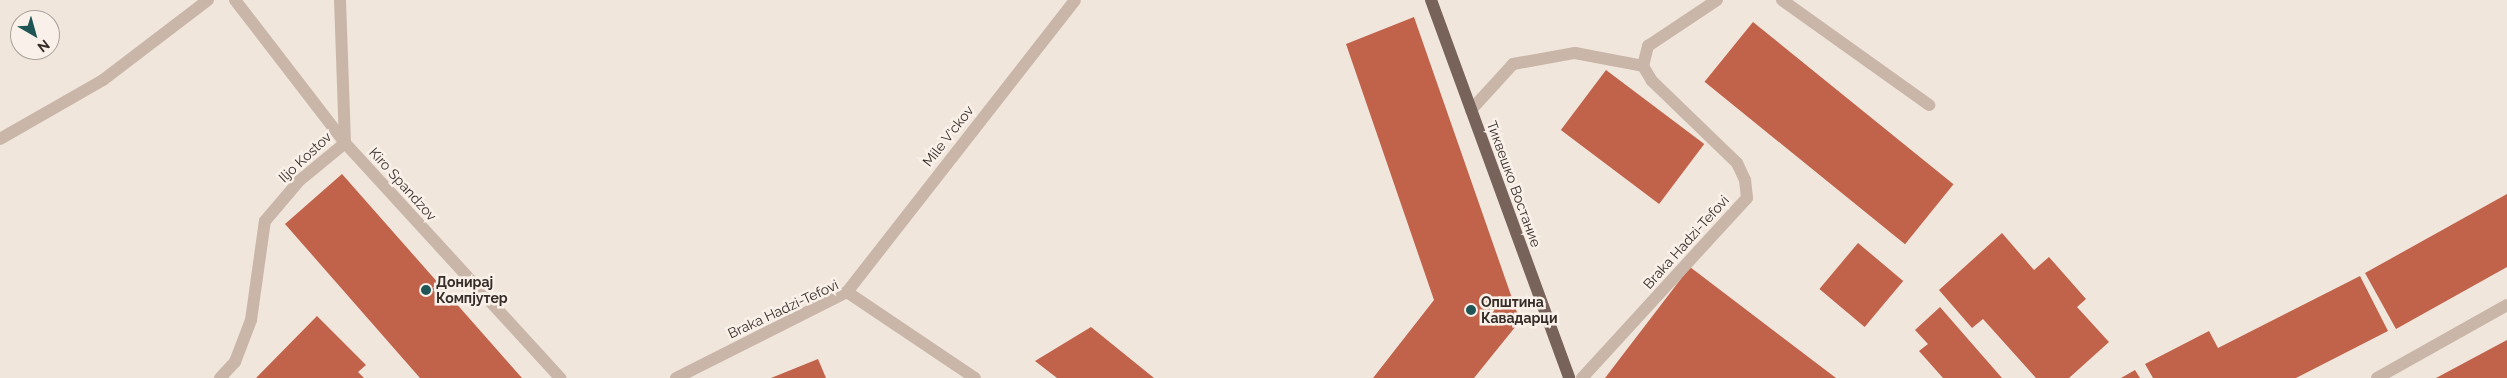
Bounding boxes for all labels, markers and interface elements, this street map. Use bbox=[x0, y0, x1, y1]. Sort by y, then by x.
north arrow bbox=[10, 10, 60, 60]
text: N bbox=[34, 36, 53, 56]
street label: Mile V'ckov bbox=[919, 102, 977, 170]
street label: Тиквешко Востание bbox=[1483, 119, 1545, 249]
street label: Iljo Kostov bbox=[275, 128, 335, 186]
street label: Kiro Spandzov bbox=[366, 144, 440, 224]
street label: Braka Hadzi-Tefovi bbox=[1640, 192, 1732, 292]
place label: Донирај Компјутер bbox=[436, 274, 508, 306]
street label: Braka Hadzi-Tefovi bbox=[725, 276, 841, 342]
marker: Донирај Компјутер bbox=[420, 284, 432, 296]
place label: Општина Кавадарци bbox=[1481, 294, 1558, 326]
marker: Општина Кавадарци bbox=[1465, 304, 1477, 316]

